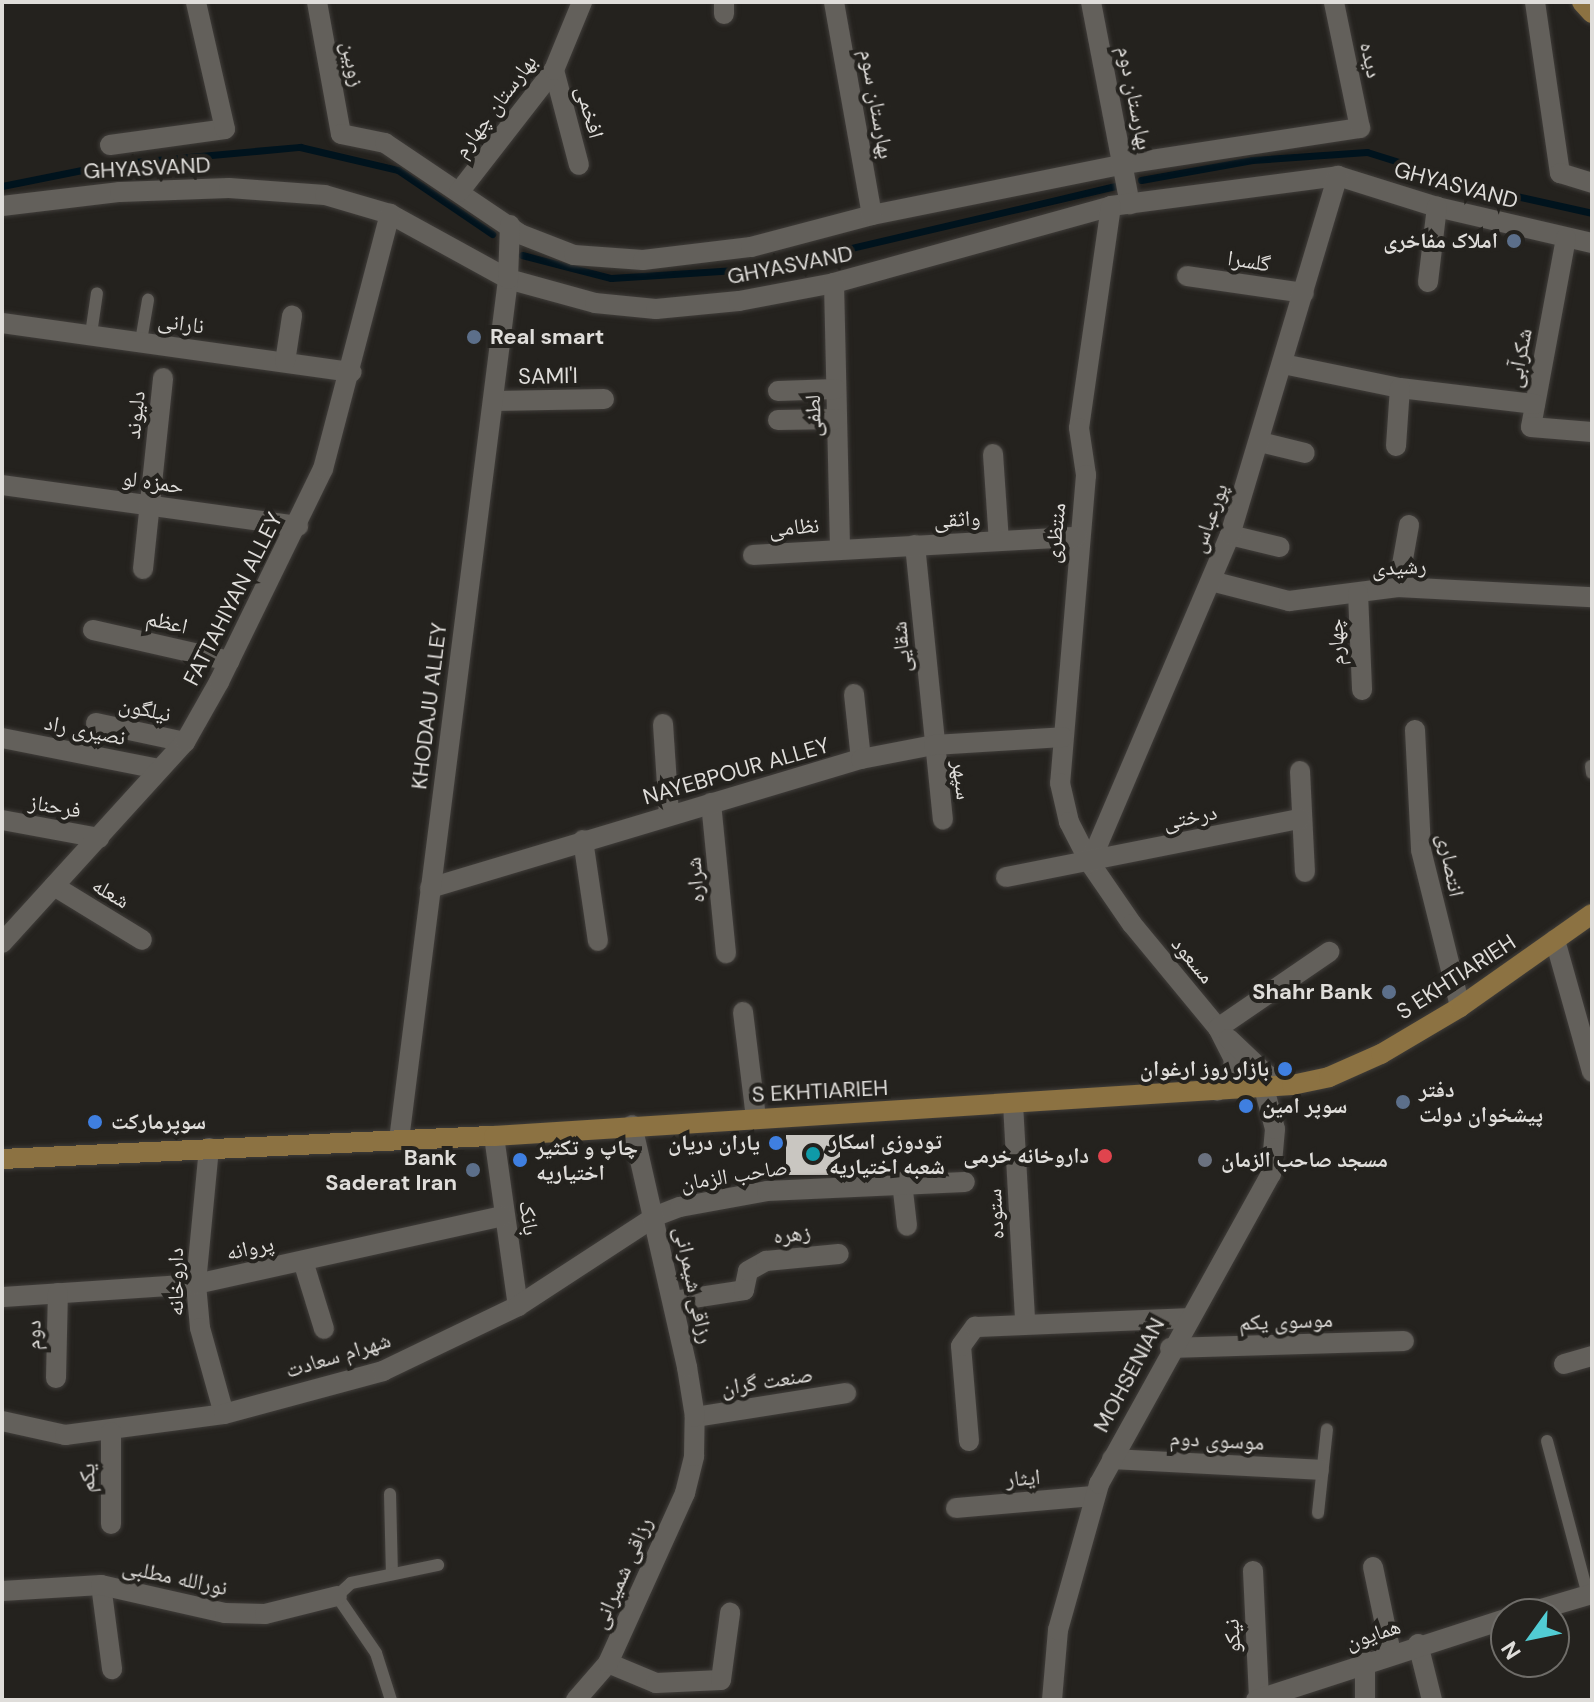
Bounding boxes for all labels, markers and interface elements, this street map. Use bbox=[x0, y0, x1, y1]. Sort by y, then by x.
street label: زوبین bbox=[336, 39, 370, 89]
street label: دیده bbox=[1354, 40, 1388, 80]
street label: بهارستان دوم bbox=[1112, 44, 1158, 152]
street label: بهارستان سوم bbox=[854, 47, 900, 161]
street label: بهارستان چهارم bbox=[448, 49, 542, 163]
street label: افخمی bbox=[570, 83, 610, 141]
street label: GHYASVAND bbox=[83, 151, 211, 185]
street label: GHYASVAND bbox=[1391, 156, 1521, 214]
place label: املاک مفاخری bbox=[1383, 228, 1498, 254]
marker: املاک مفاخری bbox=[1505, 232, 1523, 250]
street label: GHYASVAND bbox=[725, 240, 855, 290]
street label: گلسرا bbox=[1226, 245, 1272, 277]
street label: نارانی bbox=[156, 307, 206, 339]
place label: Real smart bbox=[490, 324, 604, 350]
street label: شکرآبی bbox=[1500, 326, 1538, 390]
marker: Real smart bbox=[465, 328, 483, 346]
street label: SAMI'I bbox=[518, 362, 578, 390]
street label: دلیوند bbox=[119, 390, 151, 440]
street label: لطفی bbox=[799, 395, 827, 437]
street label: حمزه لو bbox=[121, 465, 185, 499]
street label: پورعباس bbox=[1184, 480, 1234, 556]
street label: منتظری bbox=[1039, 501, 1071, 565]
street label: واثقی bbox=[933, 505, 981, 533]
street label: FATTAHIYAN ALLEY bbox=[178, 508, 288, 690]
street label: نظامی bbox=[768, 512, 820, 542]
street label: رشیدی bbox=[1371, 552, 1427, 582]
street label: اعظم bbox=[144, 604, 190, 640]
street label: چهارم bbox=[1322, 618, 1350, 666]
street label: شقایی bbox=[886, 620, 916, 674]
street label: KHODAJU ALLEY bbox=[406, 621, 452, 791]
street label: نیلگون bbox=[117, 691, 173, 727]
street label: نصیری راد bbox=[42, 709, 128, 751]
street label: NAYEBPOUR ALLEY bbox=[640, 732, 832, 810]
street label: سپهر bbox=[946, 759, 978, 801]
street label: فرحناز bbox=[27, 788, 83, 824]
street label: درختی bbox=[1161, 798, 1219, 836]
street label: انتصاری bbox=[1432, 831, 1470, 899]
street label: شراره bbox=[680, 856, 710, 904]
street label: شعله bbox=[88, 872, 134, 914]
street label: S EKHTIARIEH bbox=[1392, 929, 1520, 1025]
street label: مسعود bbox=[1166, 931, 1220, 989]
place label: Shahr Bank bbox=[1252, 979, 1373, 1005]
marker: Shahr Bank bbox=[1380, 983, 1398, 1001]
place label: بازار روز ارغوان bbox=[1140, 1056, 1269, 1082]
marker: بازار روز ارغوان bbox=[1276, 1060, 1294, 1078]
street label: S EKHTIARIEH bbox=[751, 1074, 889, 1108]
place label: دفتر پیشخوان دولت bbox=[1419, 1076, 1543, 1128]
place label: سوپر امین bbox=[1262, 1093, 1347, 1119]
marker: دفتر پیشخوان دولت bbox=[1394, 1093, 1412, 1111]
marker: سوپر امین bbox=[1237, 1097, 1255, 1115]
place label: سوپرمارکت bbox=[111, 1109, 206, 1135]
marker: سوپرمارکت bbox=[86, 1113, 104, 1131]
place label: تودوزی اسکار شعبه اختیاریه bbox=[829, 1128, 945, 1180]
place label: یاران دریان bbox=[668, 1130, 760, 1156]
place label: چاپ و تکثیر اختیاریه bbox=[536, 1134, 638, 1186]
marker: یاران دریان bbox=[767, 1134, 785, 1152]
place label: داروخانه خرمی bbox=[963, 1143, 1089, 1169]
place label: Bank Saderat Iran bbox=[325, 1144, 457, 1196]
marker: تودوزی اسکار شعبه اختیاریه bbox=[804, 1145, 822, 1163]
marker: داروخانه خرمی bbox=[1096, 1147, 1114, 1165]
place label: مسجد صاحب الزمان bbox=[1221, 1147, 1388, 1173]
marker: چاپ و تکثیر اختیاریه bbox=[511, 1151, 529, 1169]
marker: مسجد صاحب الزمان bbox=[1196, 1151, 1214, 1169]
street label: صاحب الزمان bbox=[679, 1154, 789, 1196]
marker: Bank Saderat Iran bbox=[464, 1161, 482, 1179]
street label: ستوده bbox=[980, 1188, 1010, 1240]
street label: بانک bbox=[514, 1199, 544, 1237]
street label: زهره bbox=[772, 1219, 812, 1249]
street label: رزاقی شیمرانی bbox=[669, 1224, 719, 1346]
street label: پروانه bbox=[224, 1230, 276, 1266]
street label: داروخانه bbox=[163, 1248, 189, 1316]
street label: موسوی یکم bbox=[1239, 1306, 1333, 1336]
street label: MOHSENIAN bbox=[1088, 1313, 1170, 1437]
street label: دوم bbox=[20, 1320, 46, 1350]
street label: شهرام سعادت bbox=[282, 1326, 394, 1384]
street label: صنعت گران bbox=[719, 1361, 815, 1401]
street label: موسوی دوم bbox=[1169, 1424, 1265, 1456]
street label: یکم bbox=[74, 1463, 100, 1493]
street label: ایثار bbox=[1005, 1463, 1041, 1493]
street label: رزاقی شمیرانی bbox=[586, 1513, 658, 1633]
street label: نورالله مطلبی bbox=[120, 1553, 230, 1601]
north arrow bbox=[1490, 1598, 1570, 1678]
street label: همایون bbox=[1342, 1613, 1404, 1655]
street label: نیکو bbox=[1218, 1618, 1246, 1654]
text: N bbox=[1495, 1636, 1528, 1665]

